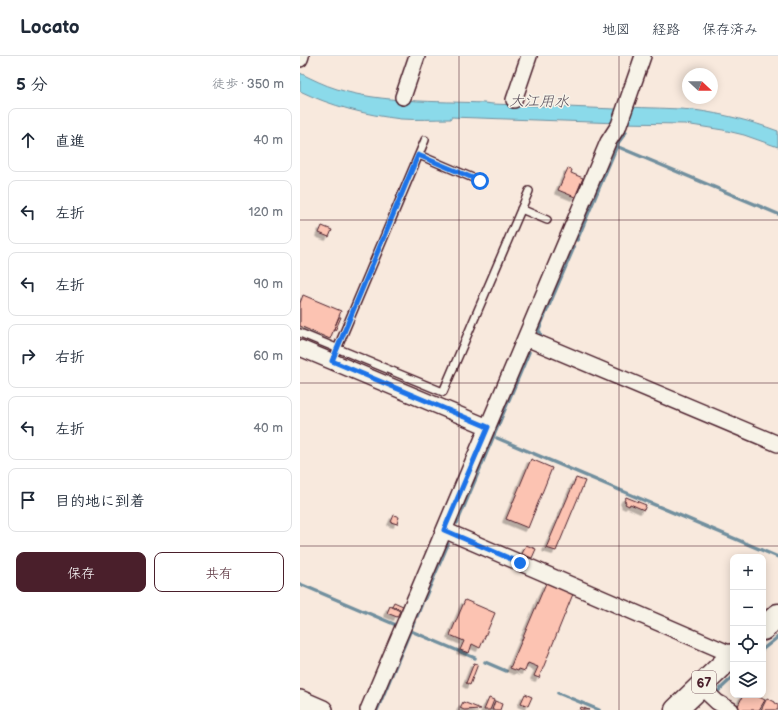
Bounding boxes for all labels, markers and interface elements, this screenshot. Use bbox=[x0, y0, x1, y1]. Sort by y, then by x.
text: Locato bbox=[20, 16, 80, 39]
text: 地図 bbox=[602, 21, 630, 38]
text: 経路 bbox=[652, 21, 680, 38]
text: 保存済み bbox=[702, 21, 758, 38]
north arrow bbox=[682, 68, 718, 104]
text: 5 分 bbox=[16, 75, 47, 95]
text: 徒歩 · 350 m bbox=[212, 76, 284, 92]
water label: 大江用水 bbox=[509, 91, 569, 112]
icon: ahead bbox=[17, 129, 39, 151]
text: 直進 bbox=[55, 132, 85, 151]
text: 40 m bbox=[253, 132, 283, 148]
route start bbox=[471, 172, 489, 190]
icon: left bbox=[17, 201, 39, 223]
text: 左折 bbox=[55, 204, 85, 223]
text: 120 m bbox=[248, 204, 283, 220]
icon: left bbox=[17, 273, 39, 295]
text: 左折 bbox=[55, 276, 85, 295]
text: 90 m bbox=[254, 276, 283, 292]
icon: right bbox=[17, 345, 39, 367]
text: 右折 bbox=[55, 348, 85, 367]
text: 60 m bbox=[253, 348, 283, 364]
icon: left bbox=[17, 417, 39, 439]
text: 左折 bbox=[55, 420, 85, 439]
text: 40 m bbox=[253, 420, 283, 436]
icon: arrive bbox=[17, 489, 39, 511]
text: 目的地に到着 bbox=[55, 492, 145, 511]
button: 保存 bbox=[16, 552, 146, 592]
button: 共有 bbox=[154, 552, 284, 592]
route end bbox=[511, 554, 529, 572]
map controls bbox=[730, 554, 766, 698]
button: + bbox=[730, 554, 766, 590]
button: − bbox=[730, 590, 766, 626]
button: locate bbox=[730, 626, 766, 662]
button: layers bbox=[730, 662, 766, 698]
road number: 67 bbox=[692, 671, 716, 693]

